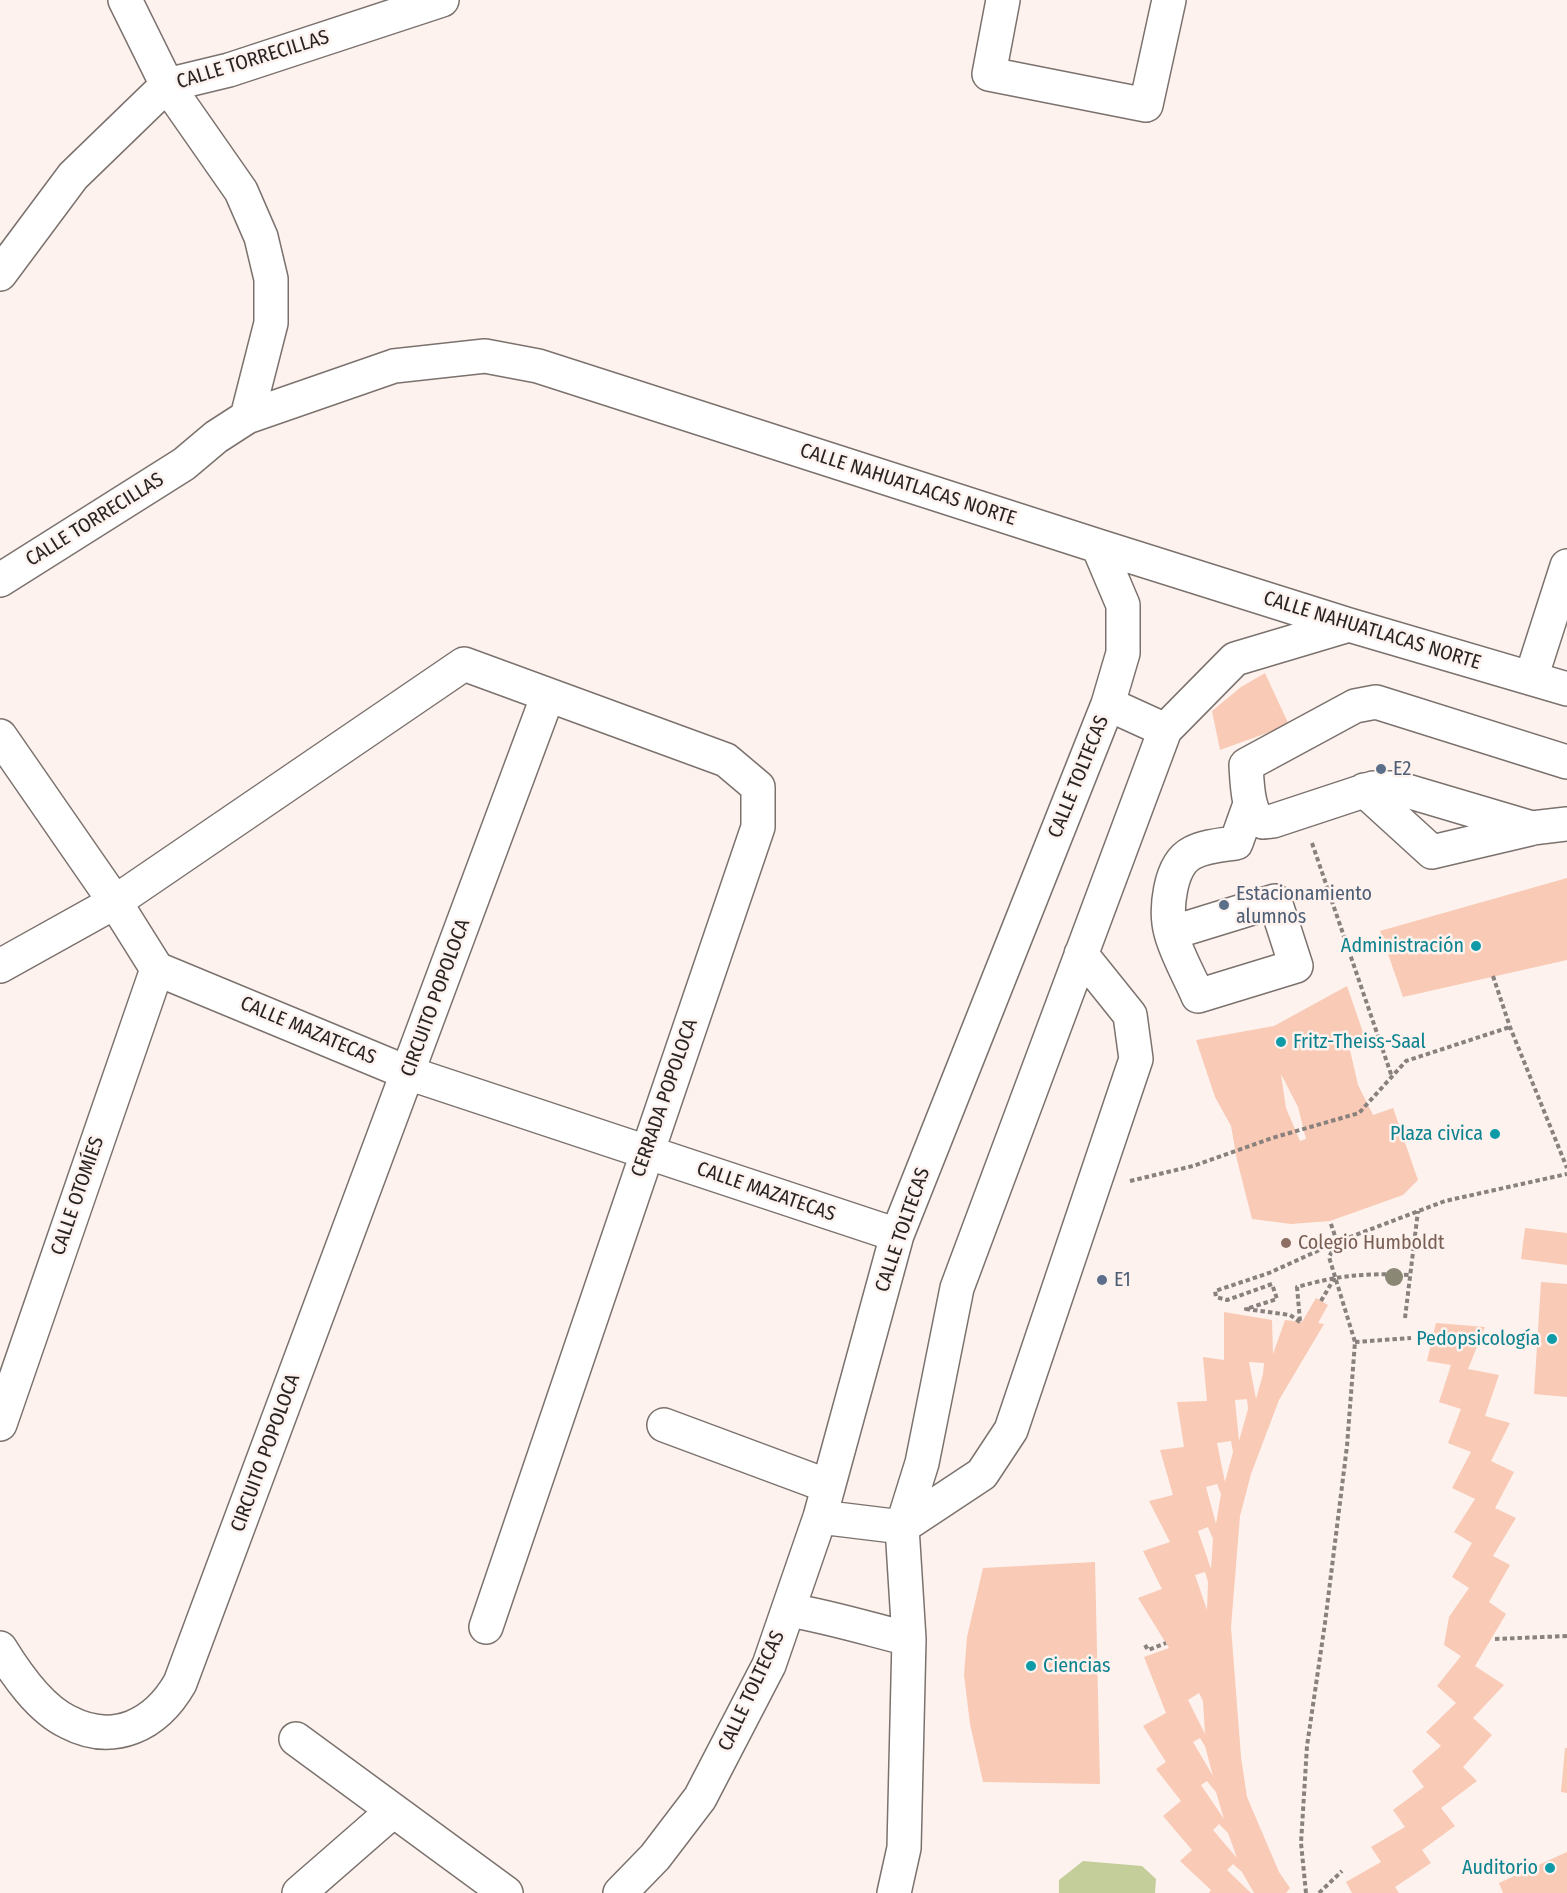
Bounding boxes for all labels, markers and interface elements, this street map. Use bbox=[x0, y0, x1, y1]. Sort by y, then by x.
street label: CALLE TORRECILLAS bbox=[174, 25, 332, 95]
street label: CALLE NAHUATLACAS NORTE bbox=[797, 439, 1019, 531]
street label: CALLE TORRECILLAS bbox=[22, 468, 168, 572]
street label: CALLE NAHUATLACAS NORTE bbox=[1260, 586, 1484, 676]
street label: CALLE TOLTECAS bbox=[1044, 712, 1114, 842]
place label: E2 bbox=[1393, 757, 1411, 781]
marker: E2 bbox=[1374, 762, 1388, 776]
place label: Estacionamiento alumnos bbox=[1236, 882, 1372, 929]
marker: Estacionamiento alumnos bbox=[1217, 898, 1231, 912]
street label: CIRCUITO POPOLOCA bbox=[396, 916, 476, 1080]
place label: Administración bbox=[1341, 934, 1464, 958]
marker: Administración bbox=[1469, 939, 1483, 953]
street label: CALLE MAZATECAS bbox=[236, 992, 380, 1070]
street label: CERRADA POPOLOCA bbox=[627, 1016, 703, 1180]
place label: Fritz-Theiss-Saal bbox=[1293, 1030, 1426, 1054]
marker: Fritz-Theiss-Saal bbox=[1274, 1035, 1288, 1049]
place label: Plaza civica bbox=[1390, 1122, 1483, 1146]
marker: Plaza civica bbox=[1488, 1127, 1502, 1141]
street label: CALLE OTOMÍES bbox=[46, 1134, 110, 1258]
street label: CALLE MAZATECAS bbox=[693, 1157, 839, 1227]
street label: CALLE TOLTECAS bbox=[871, 1165, 935, 1295]
place label: Colegio Humboldt bbox=[1298, 1231, 1445, 1255]
marker: Colegio Humboldt bbox=[1279, 1236, 1293, 1250]
place label: E1 bbox=[1114, 1268, 1131, 1292]
marker: E1 bbox=[1095, 1273, 1109, 1287]
place label: Pedopsicología bbox=[1416, 1327, 1540, 1351]
marker: Pedopsicología bbox=[1545, 1332, 1559, 1346]
street label: CIRCUITO POPOLOCA bbox=[226, 1371, 306, 1535]
street label: CALLE TOLTECAS bbox=[714, 1627, 790, 1755]
place label: Ciencias bbox=[1043, 1654, 1110, 1678]
marker: Ciencias bbox=[1024, 1659, 1038, 1673]
place label: Auditorio bbox=[1462, 1856, 1538, 1880]
marker: Auditorio bbox=[1543, 1861, 1557, 1875]

